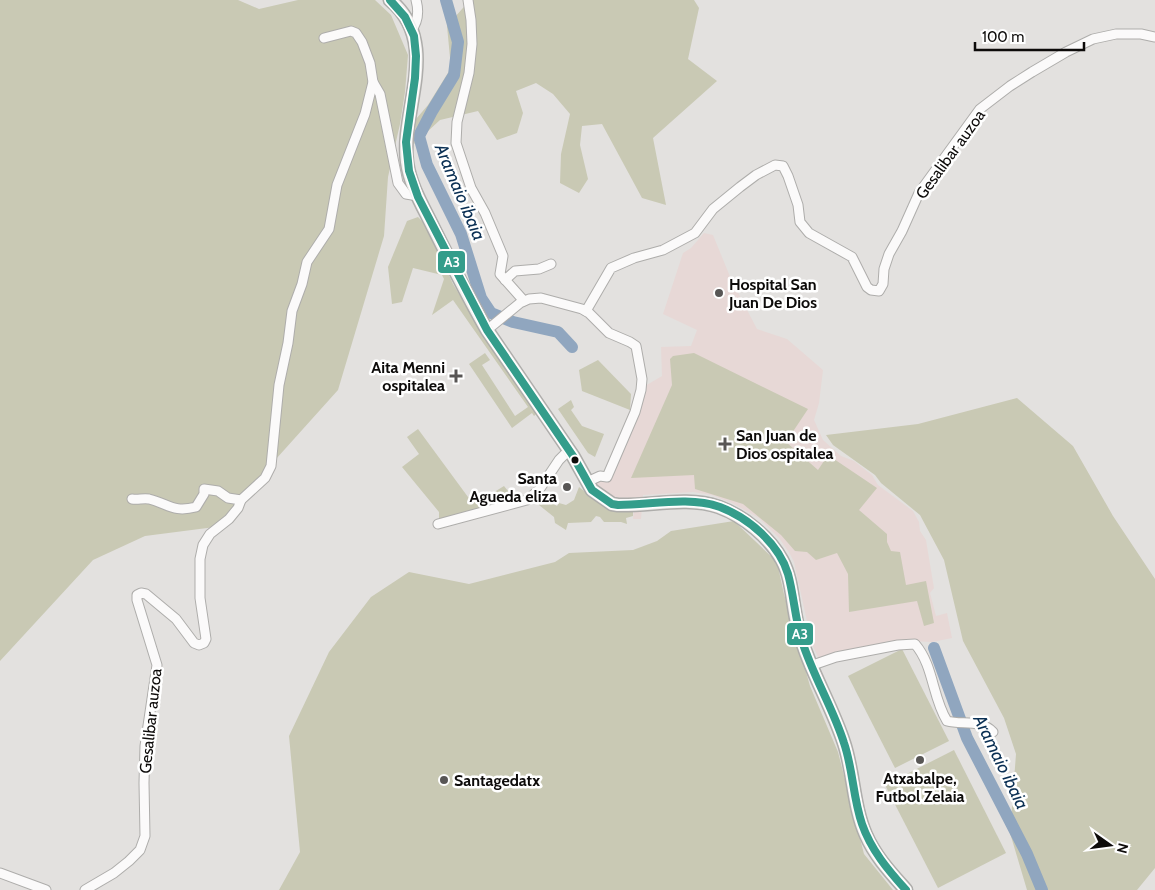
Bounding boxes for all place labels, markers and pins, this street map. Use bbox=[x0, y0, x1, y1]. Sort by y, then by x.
place label: Hospital San Juan De Dios bbox=[728, 275, 817, 312]
marker: Hospital San Juan De Dios bbox=[713, 287, 725, 299]
place label: Aita Menni ospitalea bbox=[371, 358, 445, 395]
marker: Aita Menni ospitalea bbox=[449, 369, 463, 383]
place label: San Juan de Dios ospitalea bbox=[736, 426, 833, 463]
marker: San Juan de Dios ospitalea bbox=[718, 437, 732, 451]
unlabelled marker bbox=[570, 455, 580, 465]
place label: Santa Agueda eliza bbox=[470, 469, 557, 506]
marker: Santa Agueda eliza bbox=[561, 481, 573, 493]
marker: Atxabalpe, Futbol Zelaia bbox=[914, 754, 926, 766]
place label: Atxabalpe, Futbol Zelaia bbox=[876, 769, 964, 806]
place label: Santagedatx bbox=[454, 771, 540, 790]
marker: Santagedatx bbox=[438, 774, 450, 786]

